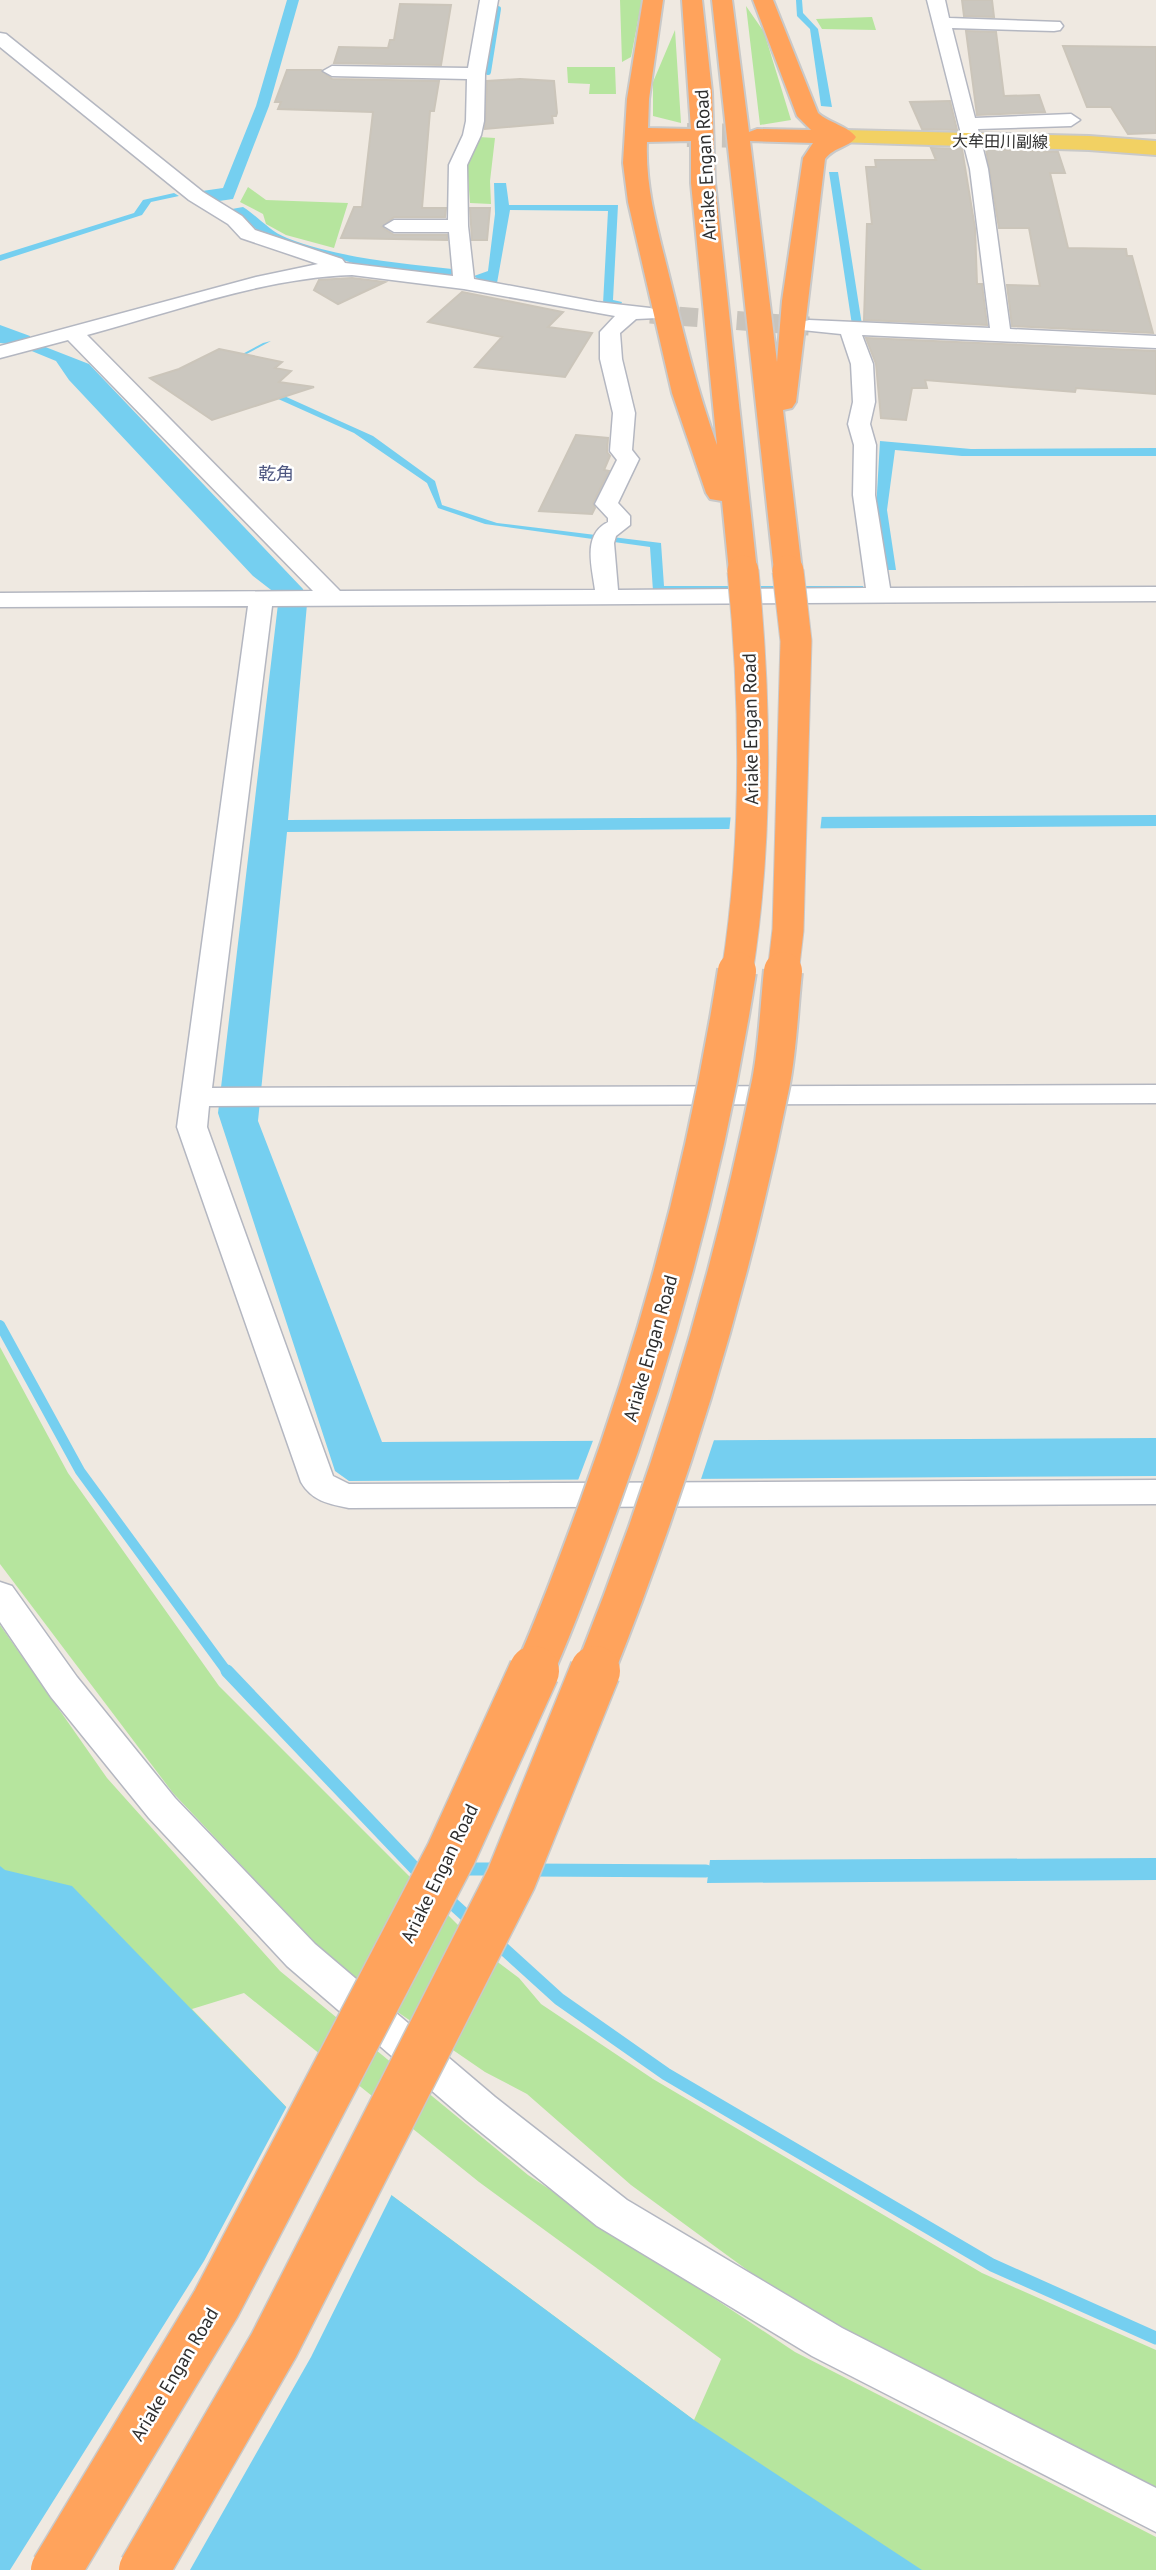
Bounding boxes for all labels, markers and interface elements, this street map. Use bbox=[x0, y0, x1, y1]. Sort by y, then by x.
street label: Ariake Engan Road bbox=[689, 89, 721, 241]
street label: 大牟田川副線 bbox=[952, 130, 1048, 152]
district label: 乾角 bbox=[258, 462, 294, 485]
street label: Ariake Engan Road bbox=[737, 653, 763, 805]
street label: Ariake Engan Road bbox=[618, 1272, 682, 1424]
street label: Ariake Engan Road bbox=[395, 1800, 483, 1946]
street label: Ariake Engan Road bbox=[125, 2303, 223, 2445]

